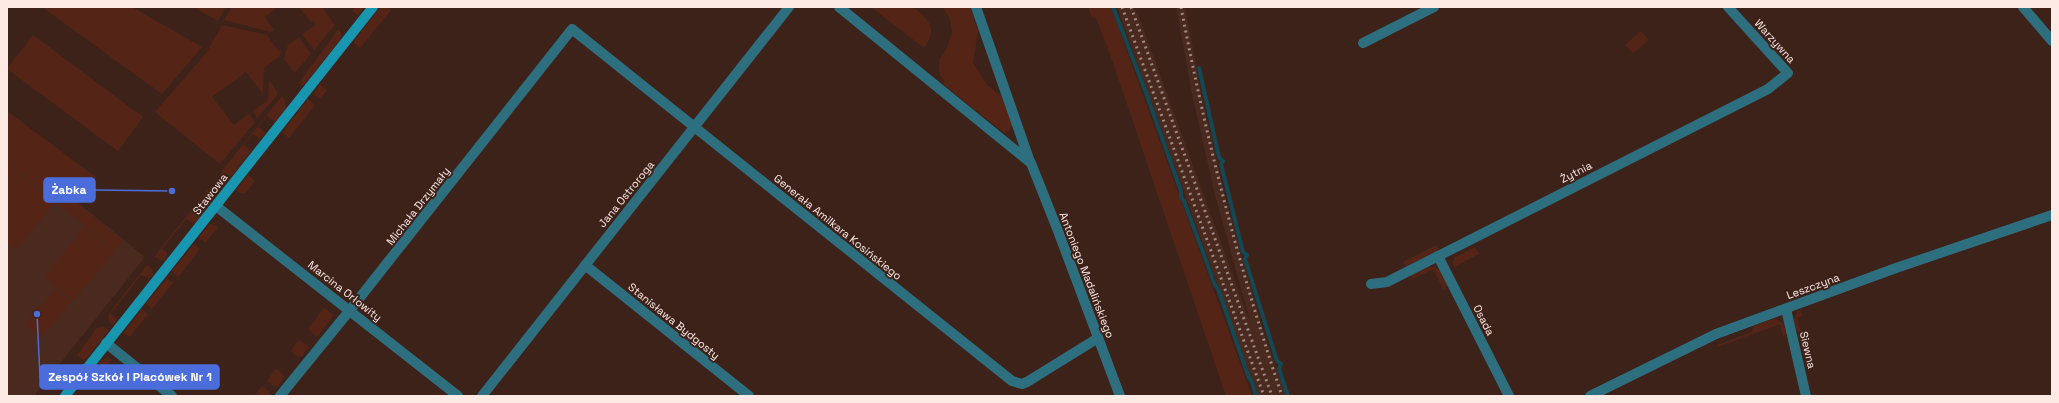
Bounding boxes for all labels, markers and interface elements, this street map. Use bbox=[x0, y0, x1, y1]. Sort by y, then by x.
street label: Warzywna bbox=[1752, 16, 1799, 66]
street label: Jana Ostroroga bbox=[595, 157, 657, 230]
street label: Żytnia bbox=[1558, 158, 1595, 186]
street label: Michała Drzymały bbox=[383, 164, 453, 248]
street label: Stawowa bbox=[190, 170, 231, 217]
street label: Generała Amilkara Kosińskiego bbox=[771, 171, 905, 283]
callout: Żabka bbox=[44, 178, 95, 202]
text: Żabka bbox=[51, 182, 87, 198]
street label: Antoniego Madalińskiego bbox=[1056, 210, 1118, 340]
street label: Marcina Orłowity bbox=[305, 258, 385, 324]
street label: Leszczyna bbox=[1784, 270, 1842, 302]
street label: Stanisława Bydgosty bbox=[625, 280, 723, 362]
street label: Osada bbox=[1470, 302, 1498, 338]
street label: Siewna bbox=[1797, 330, 1819, 371]
callout: Zespół Szkół i Placówek Nr 1 bbox=[40, 365, 219, 389]
text: Zespół Szkół i Placówek Nr 1 bbox=[48, 369, 212, 385]

